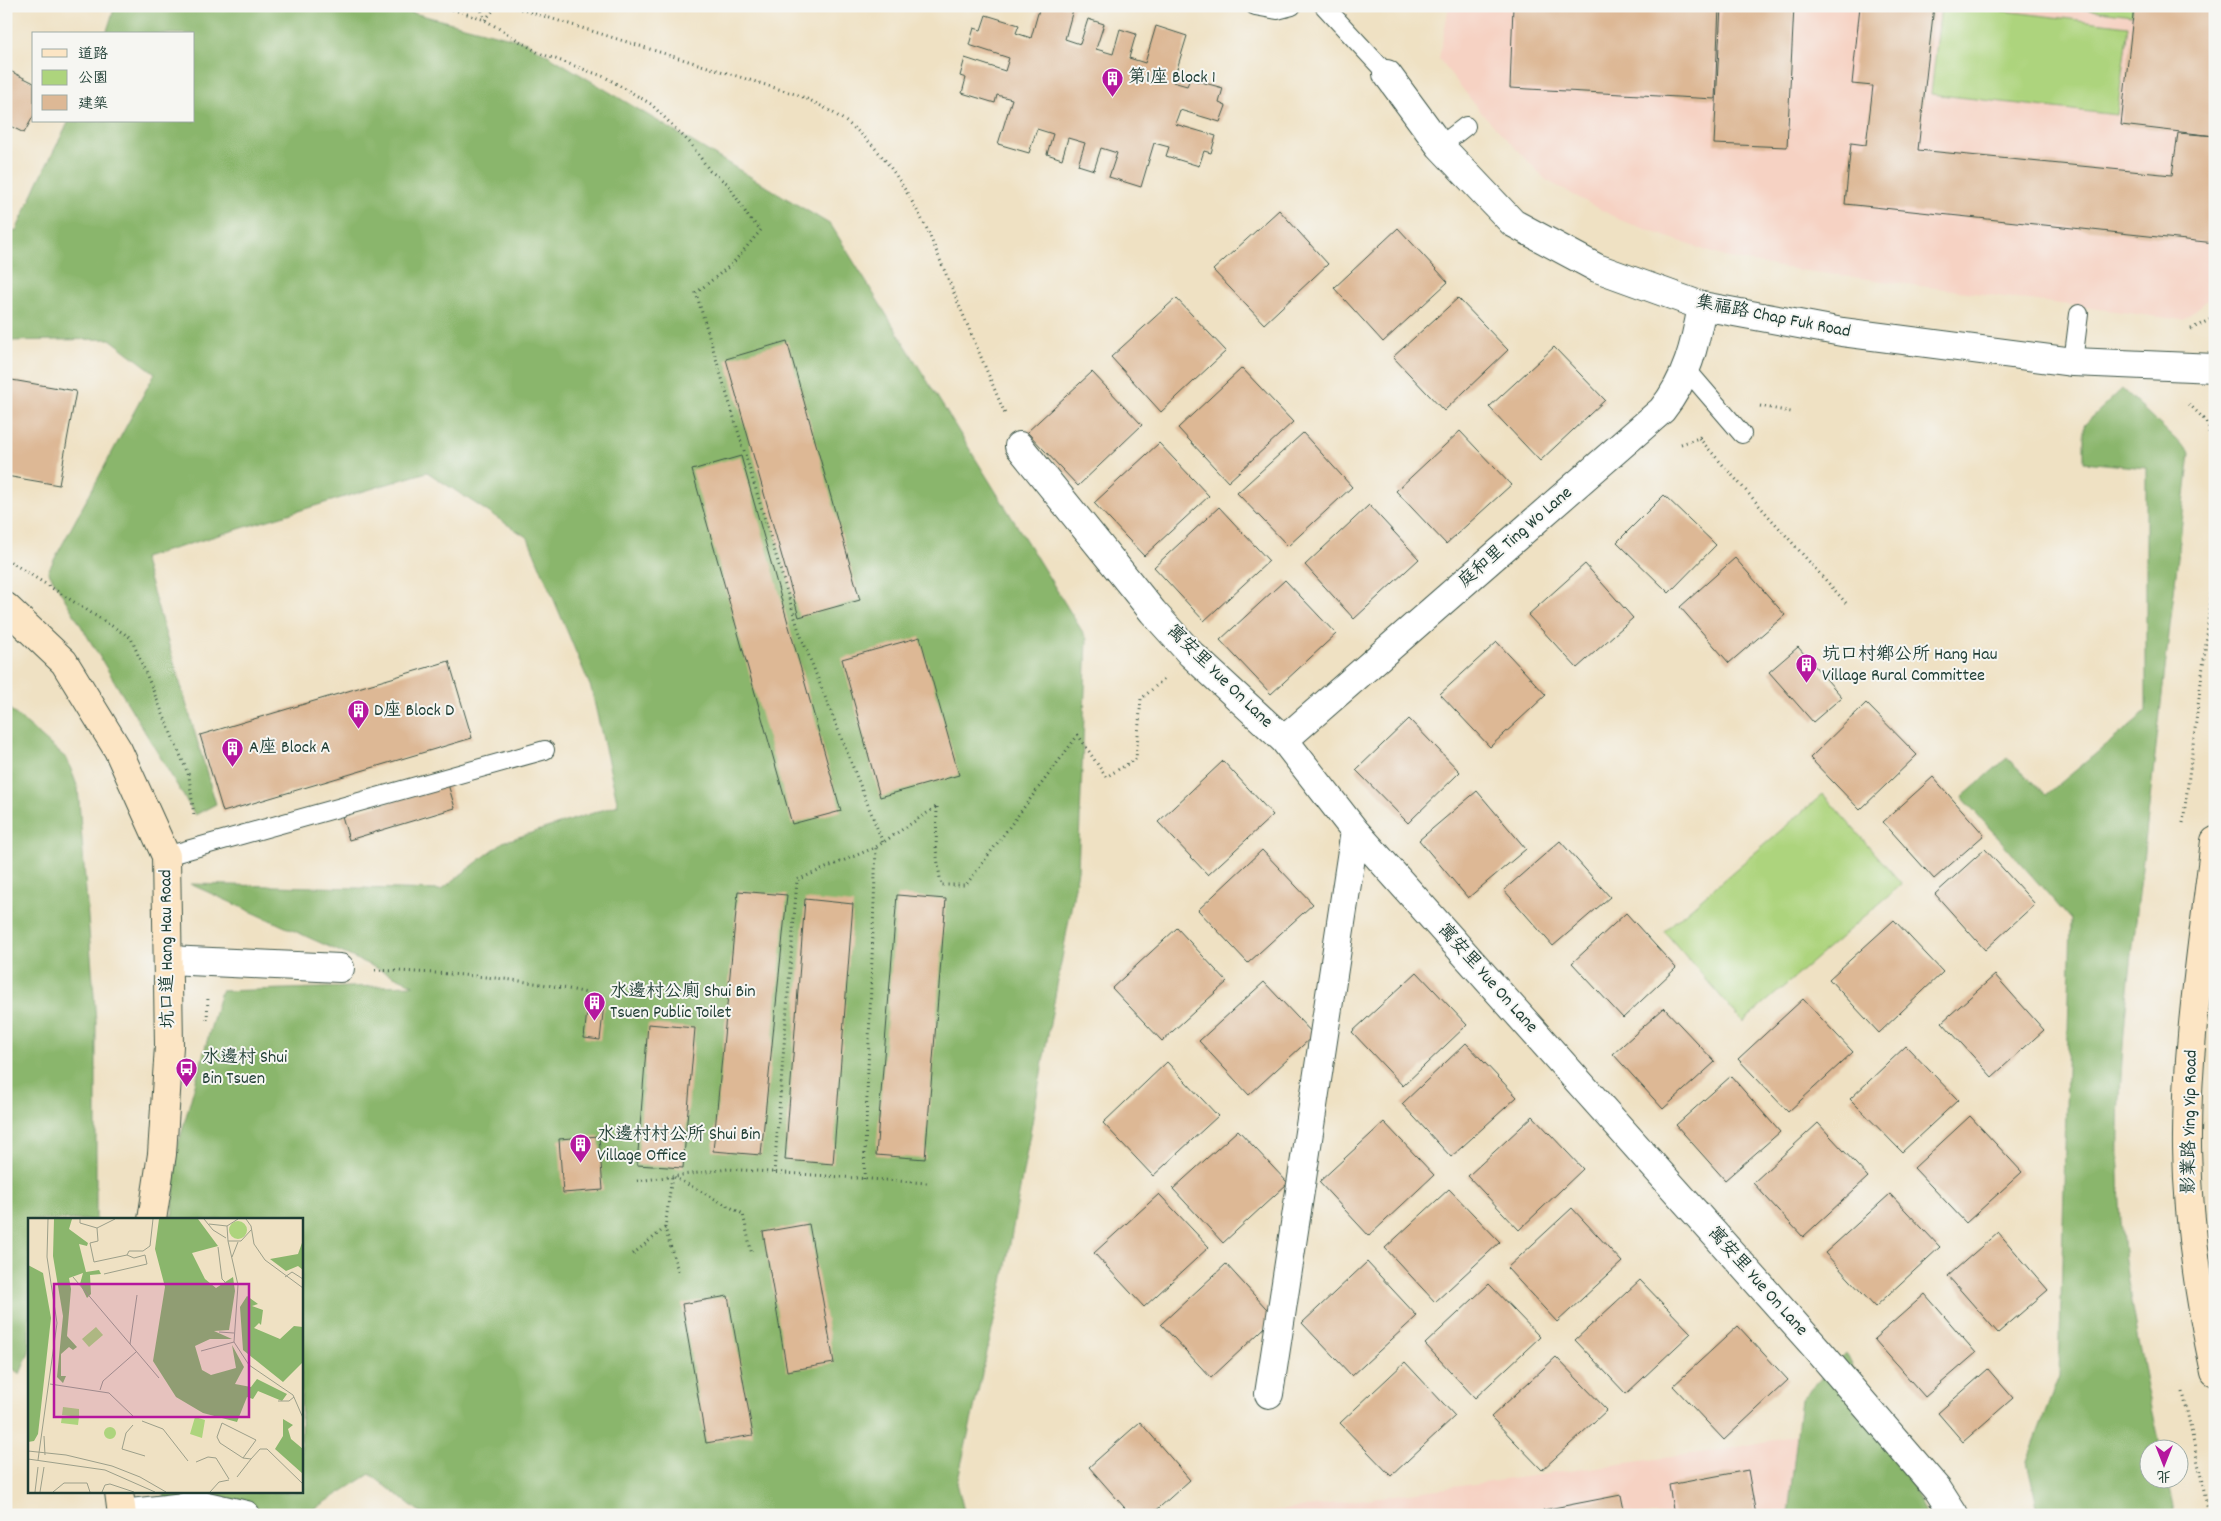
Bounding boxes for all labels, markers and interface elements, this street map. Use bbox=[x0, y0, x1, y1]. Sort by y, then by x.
legend bbox=[32, 32, 195, 122]
text: 道路 bbox=[78, 44, 108, 66]
building icon: 第1座 Block 1 bbox=[1100, 66, 1124, 97]
place label: 第1座 Block 1 bbox=[1128, 66, 1216, 91]
text: 公園 bbox=[78, 68, 108, 90]
text: 建築 bbox=[78, 94, 108, 116]
street label: 集福路 Chap Fuk Road bbox=[1694, 291, 1852, 345]
street label: 庭和里 Ting Wo Lane bbox=[1454, 481, 1578, 594]
street label: 寓安里 Yue On Lane bbox=[1160, 620, 1278, 734]
place label: 坑口村鄉公所 Hang Hau Village Rural Committee bbox=[1822, 643, 1998, 689]
building icon: 坑口村鄉公所 Hang Hau Village Rural Committee bbox=[1794, 653, 1818, 684]
building icon: D座 Block D bbox=[346, 699, 370, 730]
place label: D座 Block D bbox=[374, 699, 454, 724]
building icon: A座 Block A bbox=[221, 736, 245, 767]
place label: A座 Block A bbox=[249, 736, 331, 761]
street label: 坑口道 Hang Hau Road bbox=[154, 869, 182, 1029]
street label: 寓安里 Yue On Lane bbox=[1431, 919, 1543, 1039]
place label: 水邊村公廁 Shui Bin Tsuen Public Toilet bbox=[610, 980, 756, 1026]
building icon: 水邊村公廁 Shui Bin Tsuen Public Toilet bbox=[582, 990, 606, 1021]
place label: 水邊村 Shui Bin Tsuen bbox=[202, 1046, 287, 1092]
street label: 影業路 Ying Yip Road bbox=[2177, 1050, 2205, 1194]
bus stop icon: 水邊村 Shui Bin Tsuen bbox=[174, 1056, 198, 1087]
place label: 水邊村村公所 Shui Bin Village Office bbox=[597, 1123, 761, 1169]
building icon: 水邊村村公所 Shui Bin Village Office bbox=[569, 1133, 593, 1164]
inset map bbox=[28, 1218, 302, 1494]
street label: 寓安里 Yue On Lane bbox=[1701, 1222, 1813, 1342]
north arrow bbox=[2138, 1438, 2188, 1488]
text: 北 bbox=[2157, 1465, 2171, 1485]

